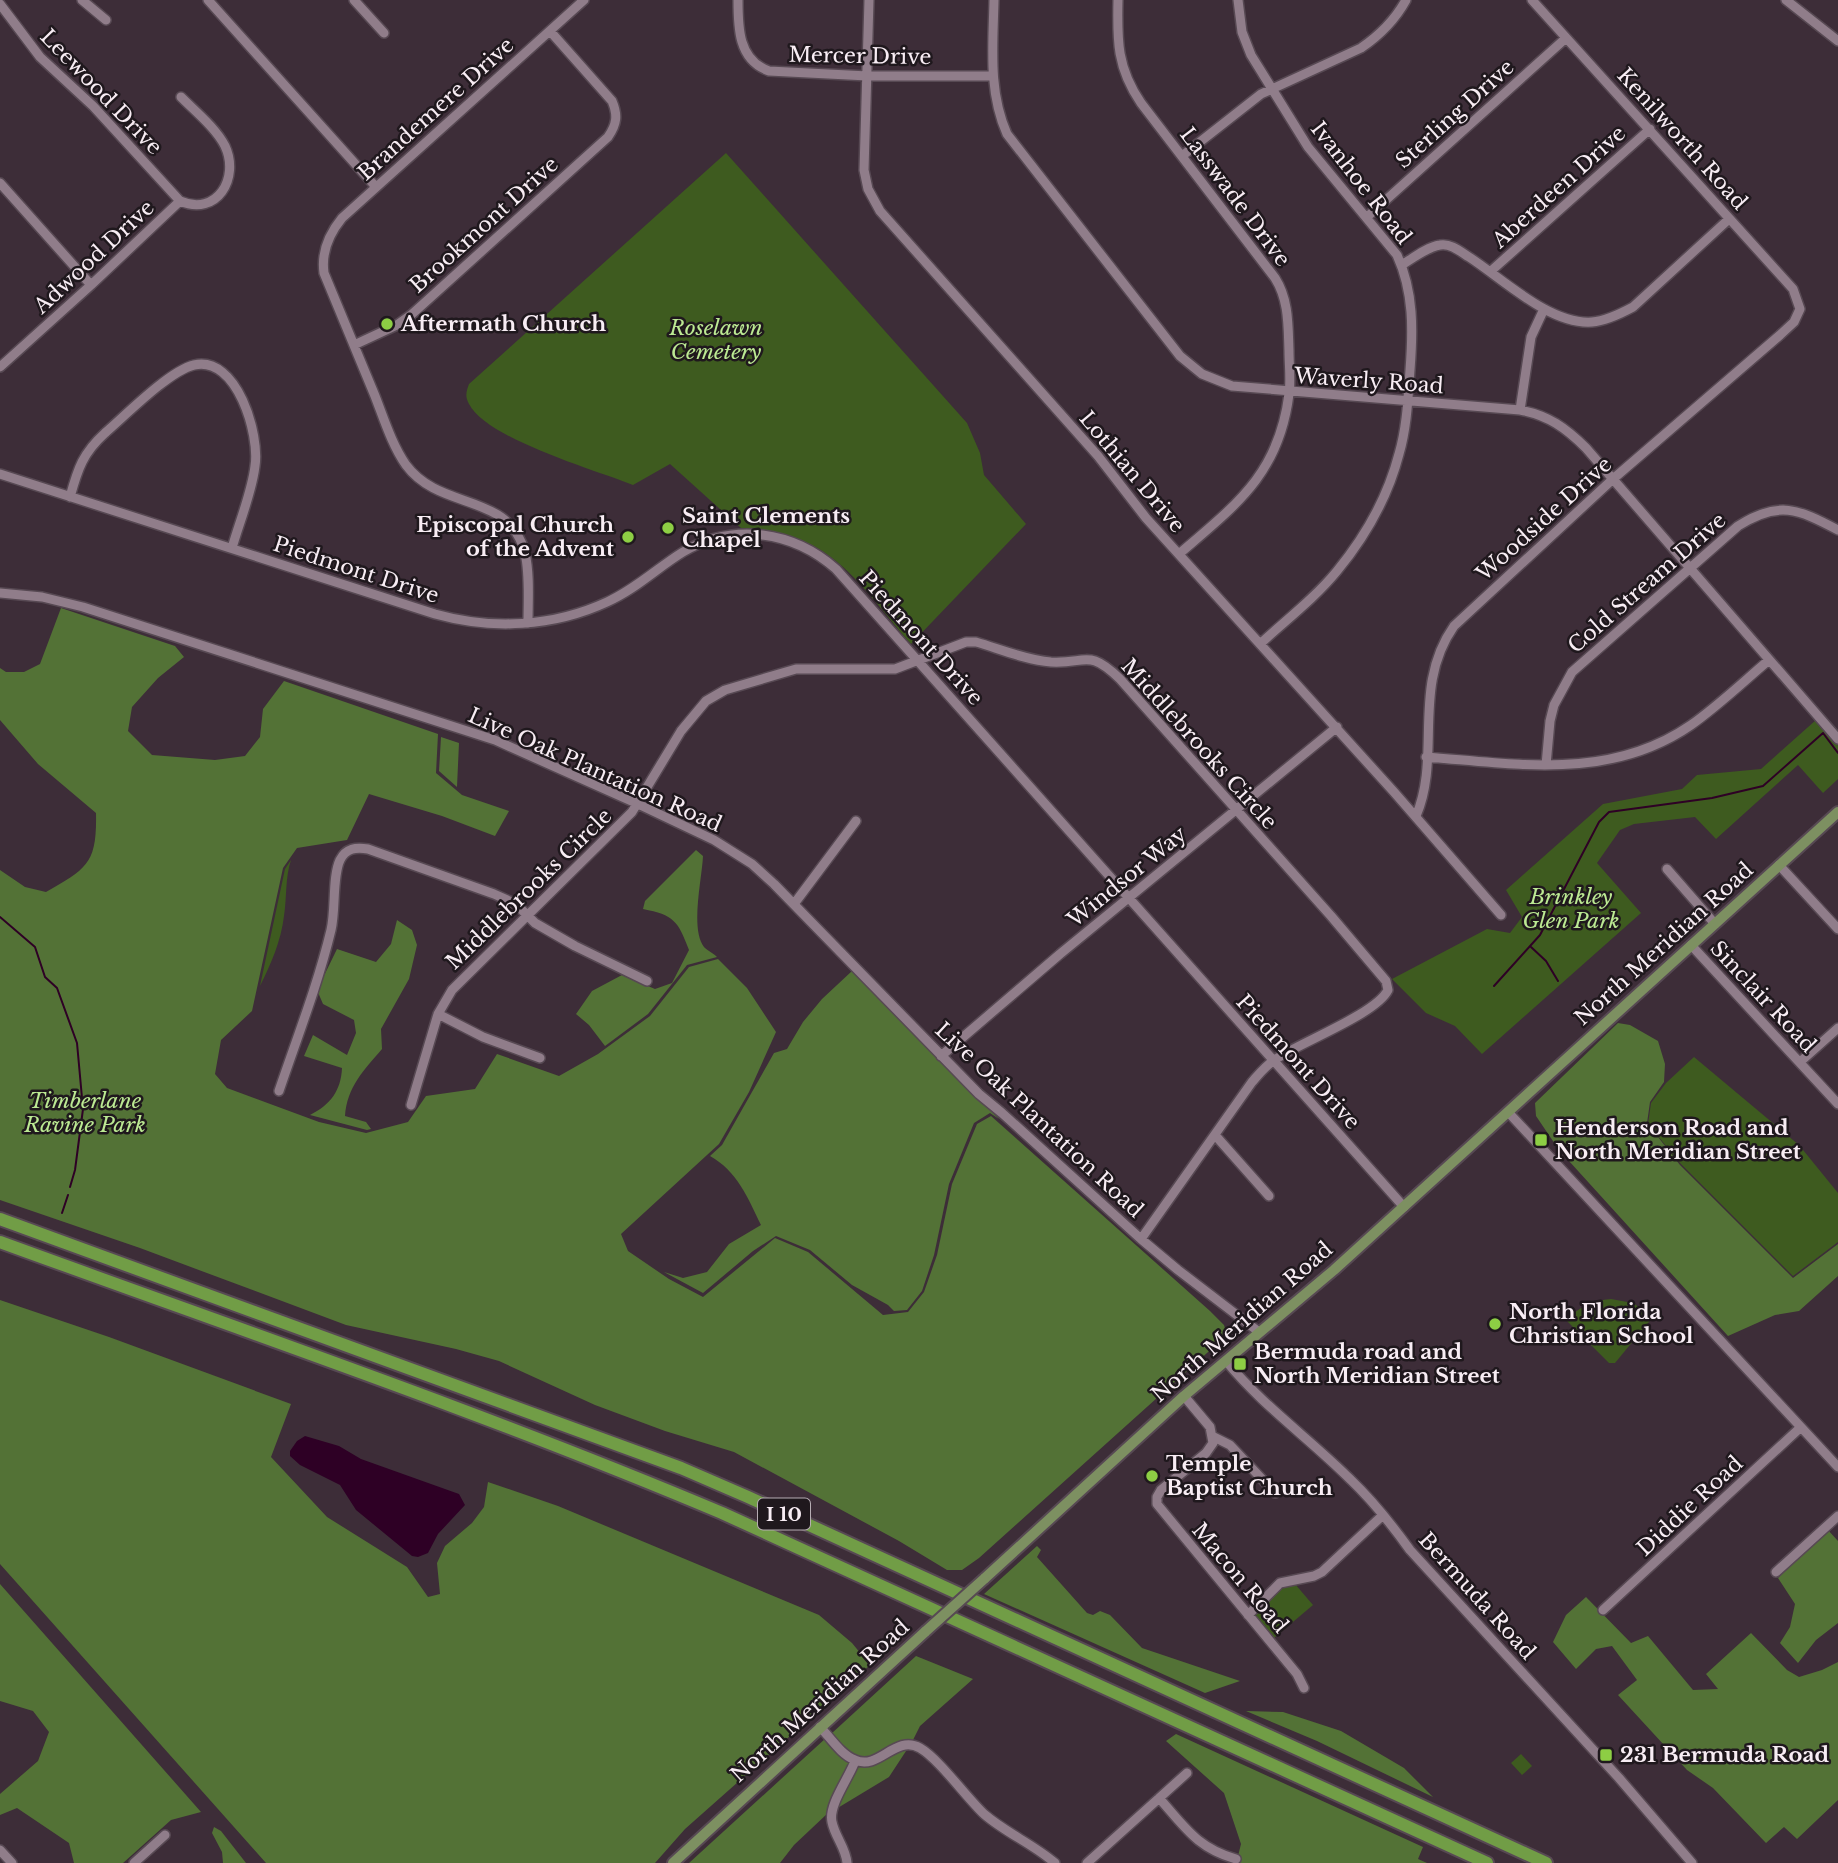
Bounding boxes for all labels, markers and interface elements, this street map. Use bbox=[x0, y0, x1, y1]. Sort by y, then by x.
street label: Leewood Drive bbox=[35, 24, 167, 160]
street label: Brandemere Drive bbox=[353, 32, 519, 186]
street label: Mercer Drive bbox=[788, 42, 932, 70]
street label: Sterling Drive bbox=[1390, 54, 1520, 174]
street label: Kenilworth Road bbox=[1612, 63, 1752, 215]
street label: Ivanhoe Road bbox=[1305, 116, 1417, 250]
street label: Aberdeen Drive bbox=[1486, 120, 1631, 254]
street label: Lasswade Drive bbox=[1174, 122, 1296, 272]
street label: Brookmont Drive bbox=[404, 151, 564, 299]
street label: Adwood Drive bbox=[28, 195, 160, 320]
place label: Aftermath Church bbox=[400, 311, 606, 337]
park label: Roselawn Cemetery bbox=[668, 315, 763, 365]
marker: Aftermath Church bbox=[379, 316, 395, 332]
street label: Waverly Road bbox=[1292, 363, 1445, 399]
street label: Lothian Drive bbox=[1074, 406, 1190, 538]
street label: Woodside Drive bbox=[1470, 451, 1617, 587]
place label: Saint Clements Chapel bbox=[682, 503, 850, 553]
street label: Cold Stream Drive bbox=[1563, 507, 1731, 659]
place label: Episcopal Church of the Advent bbox=[416, 512, 614, 562]
marker: Saint Clements Chapel bbox=[660, 520, 676, 536]
marker: Episcopal Church of the Advent bbox=[620, 529, 636, 545]
street label: Piedmont Drive bbox=[270, 531, 442, 609]
street label: Piedmont Drive bbox=[854, 565, 988, 711]
street label: Middlebrooks Circle bbox=[1116, 653, 1282, 835]
street label: Live Oak Plantation Road bbox=[464, 702, 726, 838]
street label: Middlebrooks Circle bbox=[441, 803, 617, 975]
street label: Windsor Way bbox=[1061, 821, 1192, 934]
street label: North Meridian Road bbox=[1569, 857, 1759, 1031]
park label: Brinkley Glen Park bbox=[1522, 884, 1620, 934]
street label: Sinclair Road bbox=[1705, 936, 1821, 1058]
street label: Piedmont Drive bbox=[1231, 989, 1365, 1135]
street label: Live Oak Plantation Road bbox=[930, 1017, 1148, 1223]
park label: Timberlane Ravine Park bbox=[23, 1088, 146, 1138]
place label: Henderson Road and North Meridian Street bbox=[1555, 1115, 1801, 1165]
marker: Henderson Road and North Meridian Street bbox=[1533, 1132, 1549, 1148]
street label: North Meridian Road bbox=[1146, 1236, 1338, 1408]
place label: North Florida Christian School bbox=[1509, 1299, 1694, 1349]
marker: North Florida Christian School bbox=[1487, 1316, 1503, 1332]
place label: Bermuda road and North Meridian Street bbox=[1254, 1339, 1500, 1389]
marker: Bermuda road and North Meridian Street bbox=[1232, 1356, 1248, 1372]
street label: Diddie Road bbox=[1632, 1450, 1748, 1562]
place label: Temple Baptist Church bbox=[1166, 1451, 1333, 1501]
marker: Temple Baptist Church bbox=[1144, 1468, 1160, 1484]
road number: I 10 bbox=[758, 1498, 810, 1530]
street label: Macon Road bbox=[1186, 1518, 1294, 1638]
street label: Bermuda Road bbox=[1413, 1527, 1541, 1665]
street label: North Meridian Road bbox=[725, 1614, 915, 1788]
place label: 231 Bermuda Road bbox=[1620, 1742, 1829, 1768]
marker: 231 Bermuda Road bbox=[1598, 1747, 1614, 1763]

